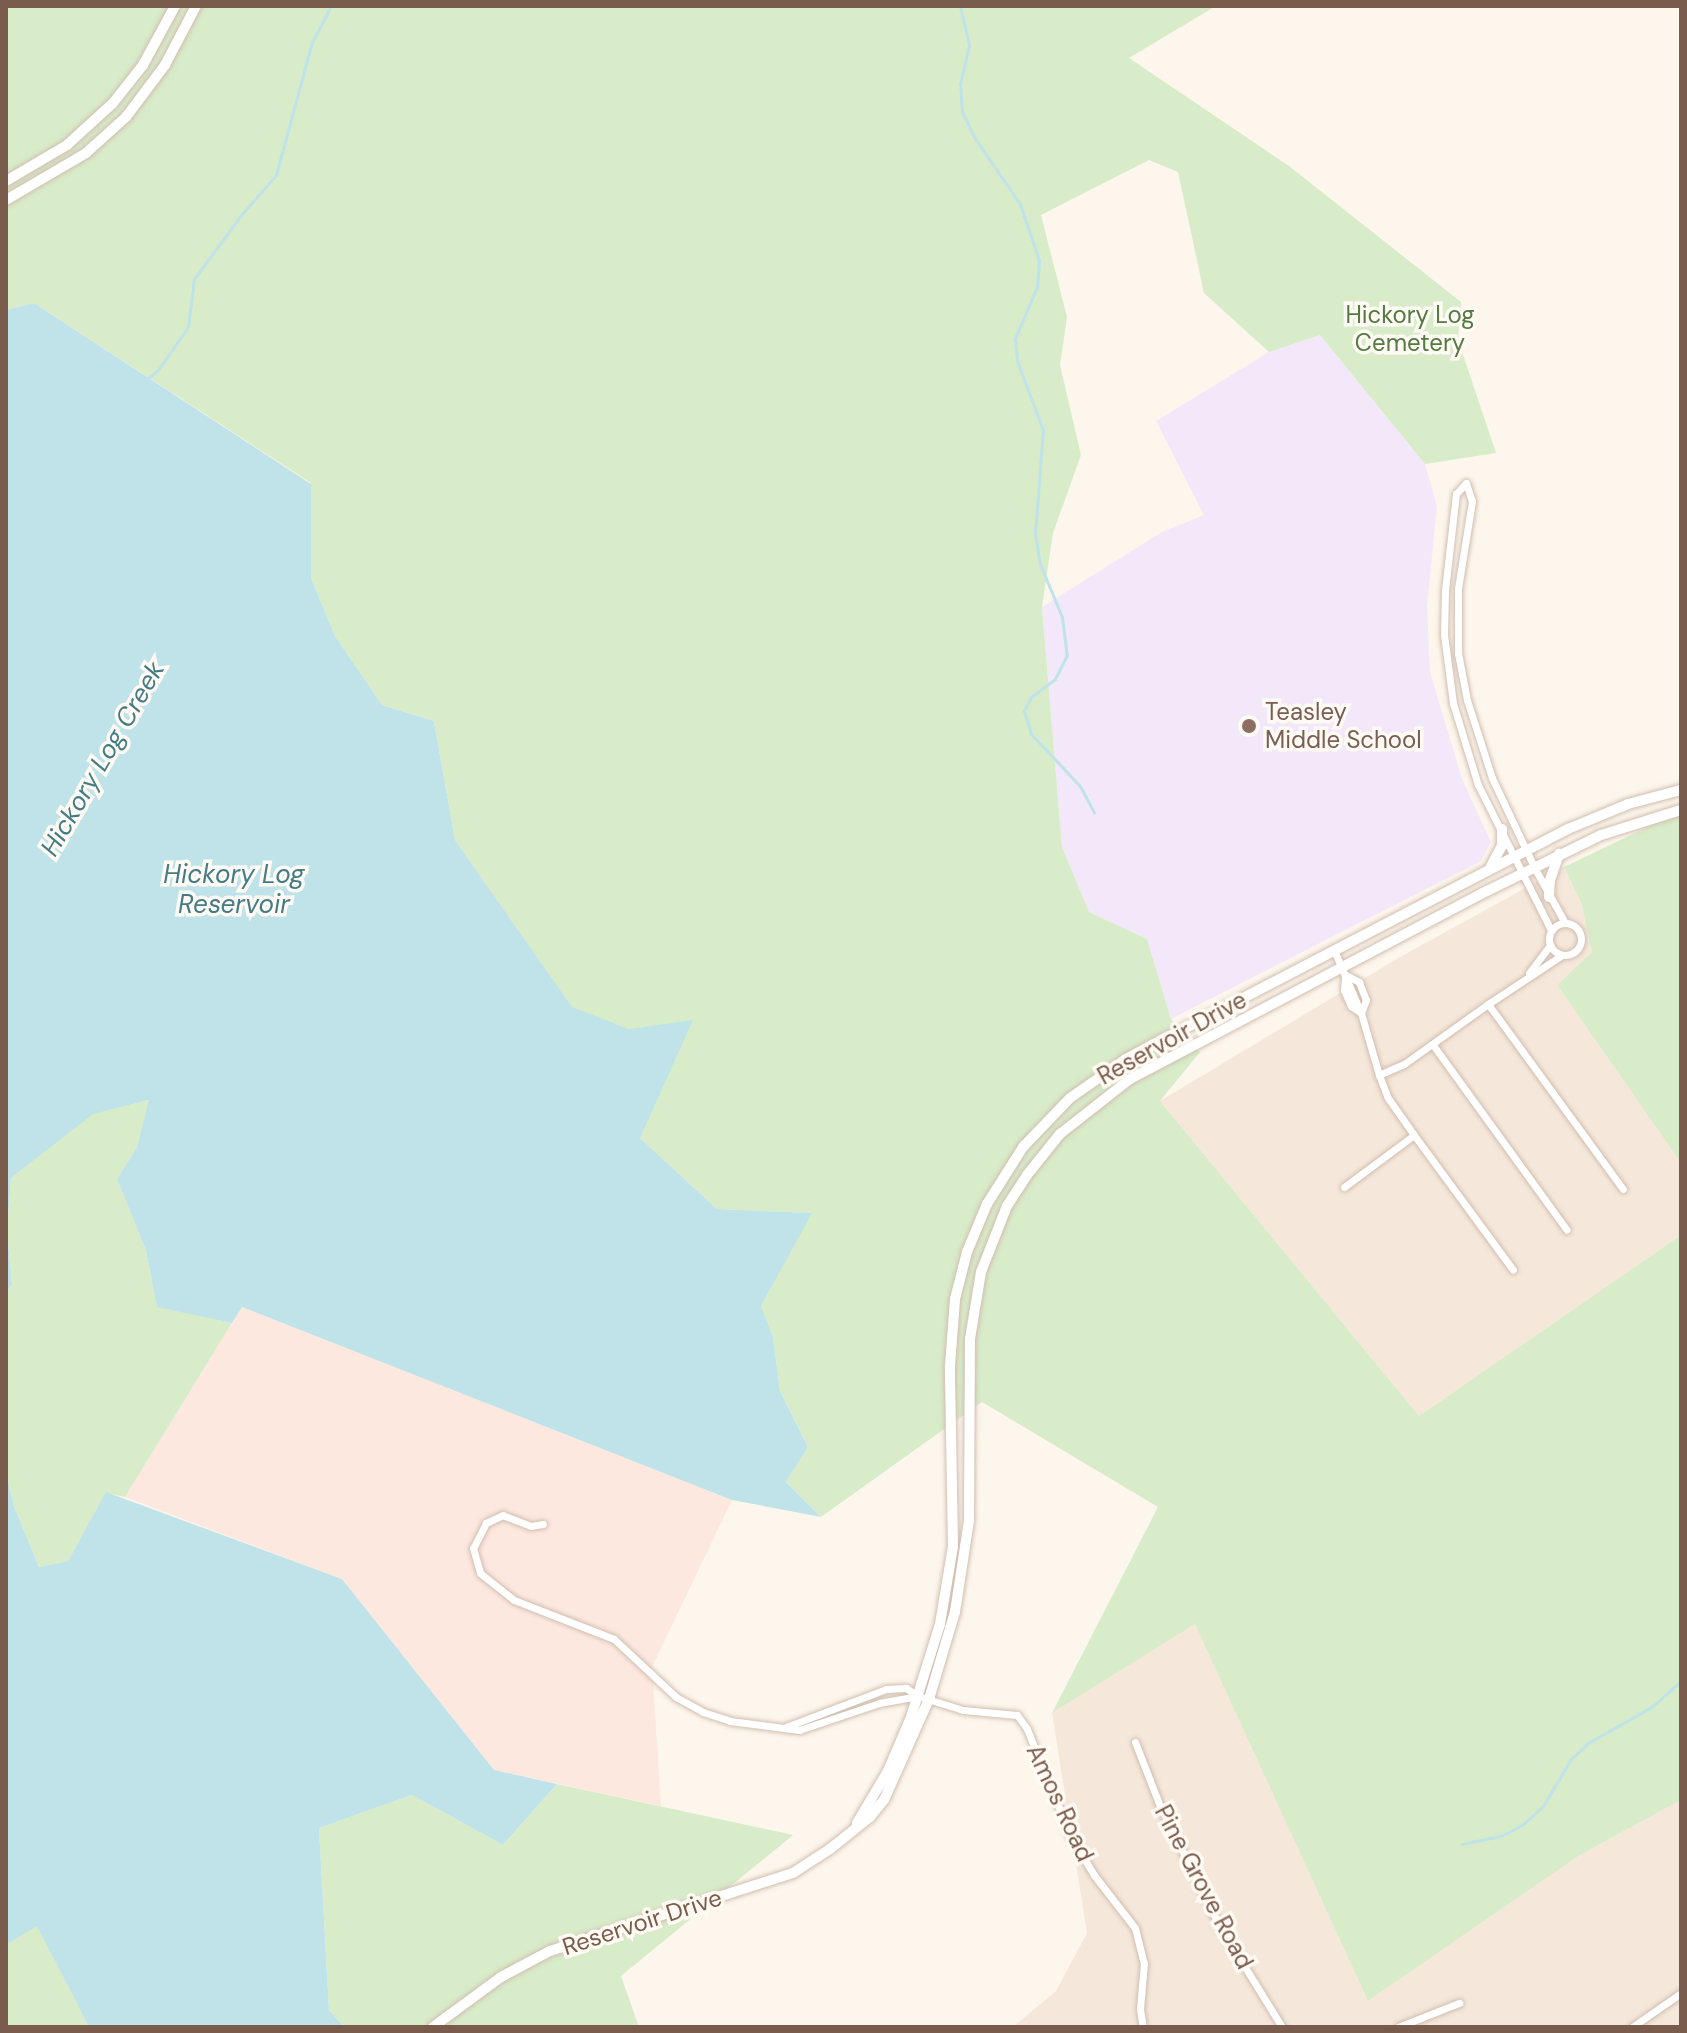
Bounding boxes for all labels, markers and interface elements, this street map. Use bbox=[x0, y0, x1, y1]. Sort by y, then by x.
park label: Hickory Log Cemetery bbox=[1345, 301, 1475, 357]
water label: Hickory Log Creek bbox=[35, 656, 171, 862]
place label: Teasley Middle School bbox=[1265, 698, 1422, 754]
marker: Teasley Middle School bbox=[1240, 717, 1258, 735]
water label: Hickory Log Reservoir bbox=[163, 859, 305, 920]
street label: Reservoir Drive bbox=[1092, 985, 1252, 1091]
street label: Amos Road bbox=[1020, 1740, 1100, 1866]
street label: Pine Grove Road bbox=[1149, 1800, 1259, 1974]
street label: Reservoir Drive bbox=[559, 1883, 725, 1961]

